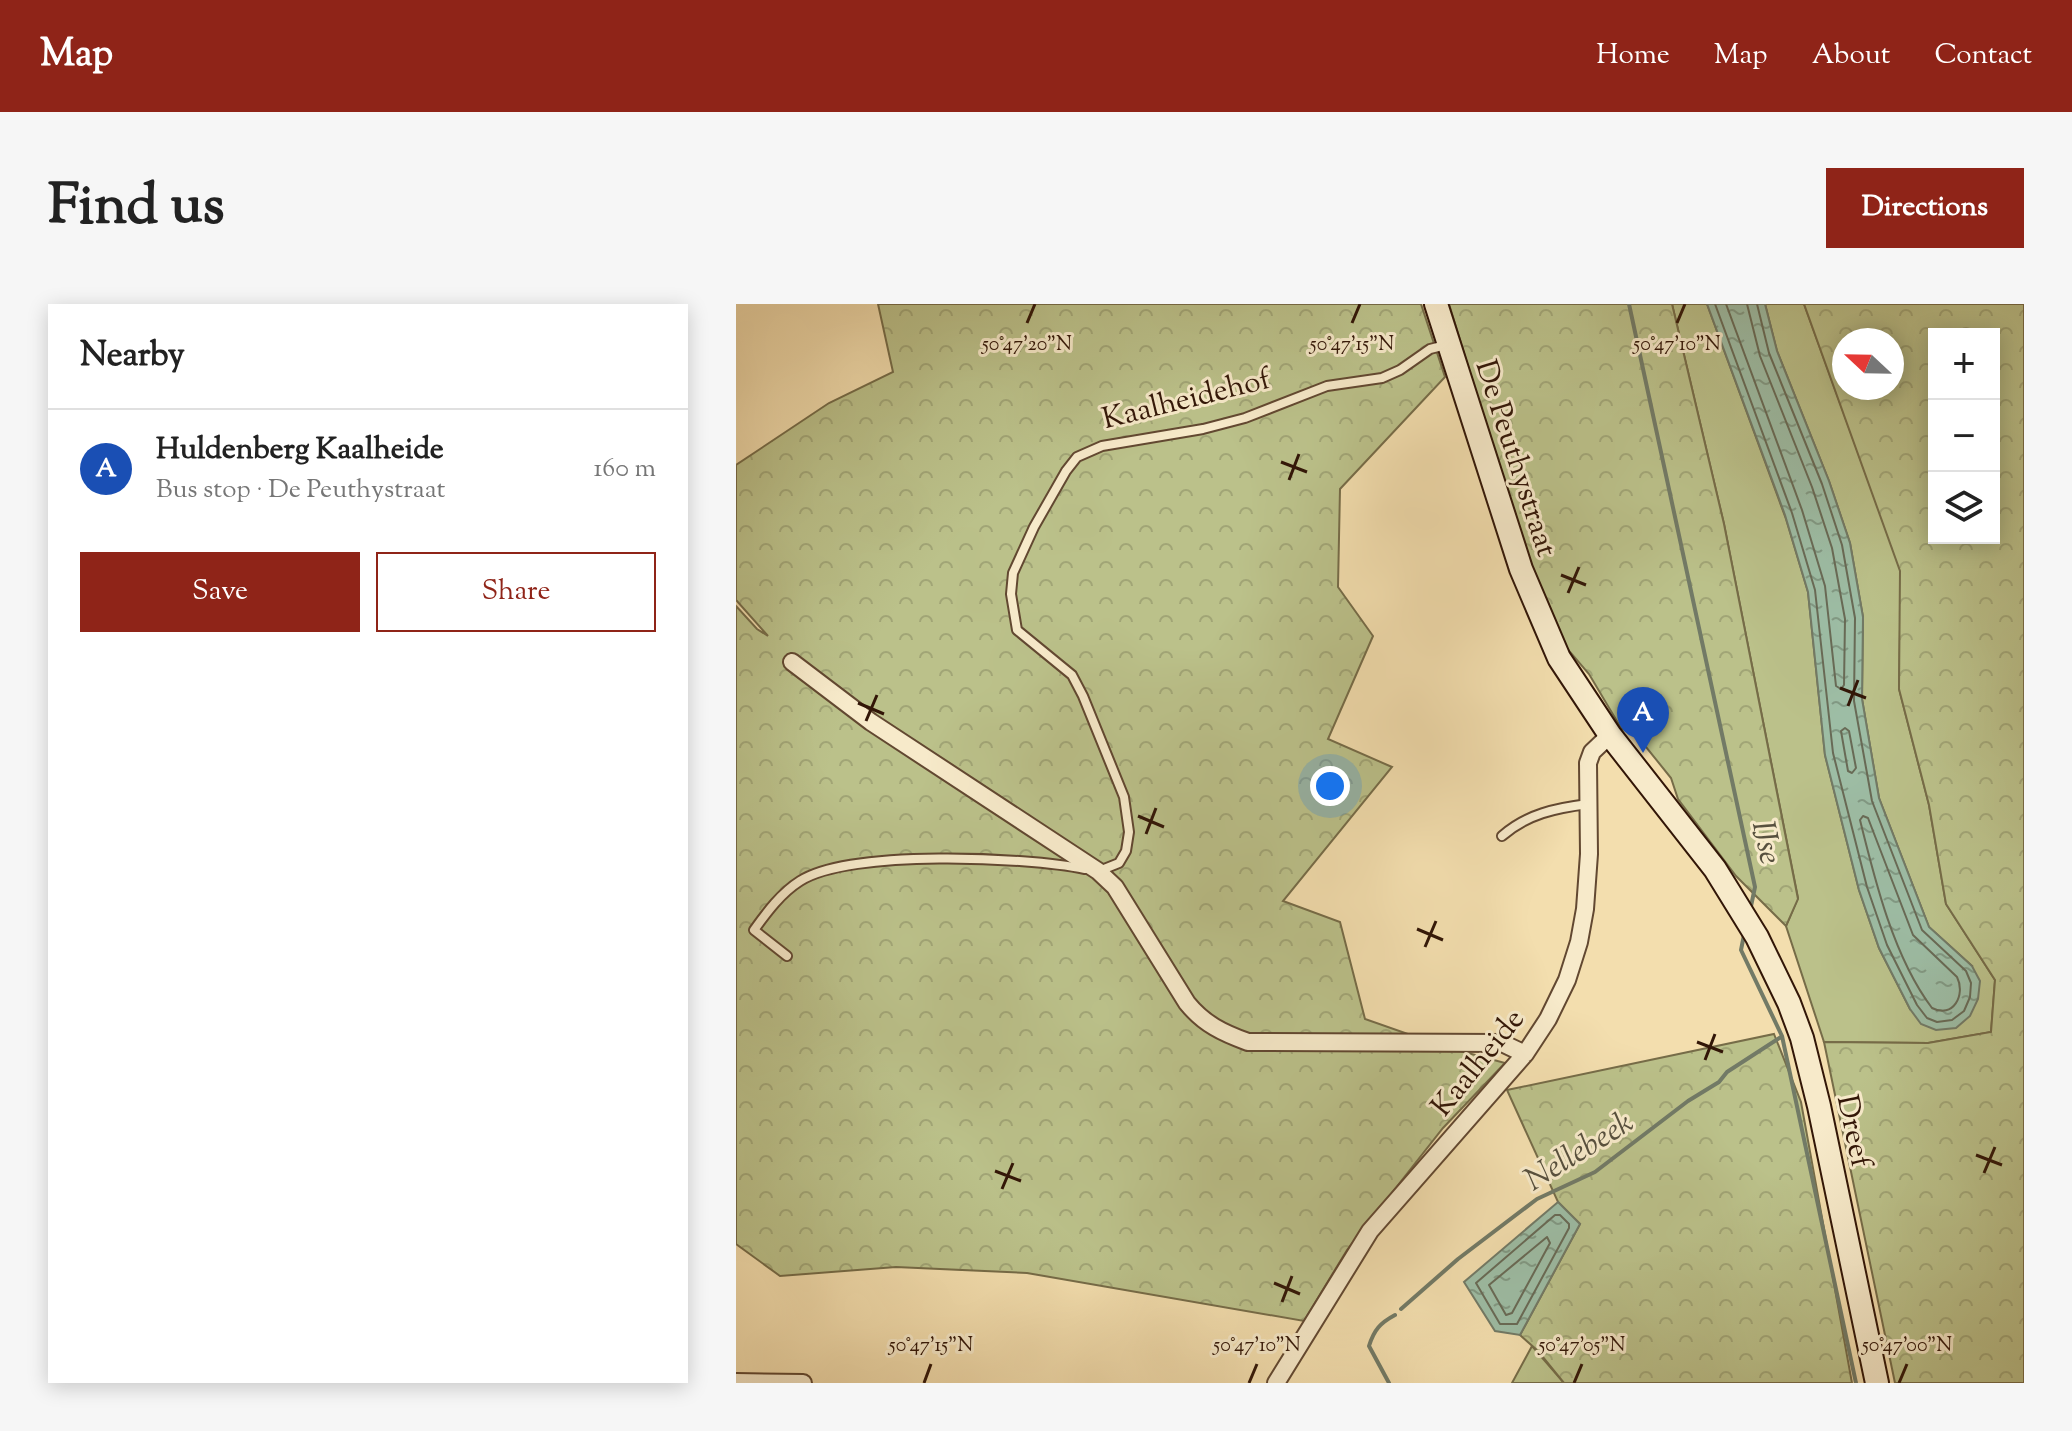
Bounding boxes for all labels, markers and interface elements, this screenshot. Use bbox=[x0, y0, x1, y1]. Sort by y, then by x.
text: Map bbox=[40, 29, 113, 83]
text: Home bbox=[1596, 36, 1670, 76]
text: Map bbox=[1714, 36, 1768, 76]
text: About bbox=[1812, 36, 1890, 76]
text: Contact bbox=[1934, 36, 2032, 76]
text: Find us bbox=[48, 168, 224, 249]
button: Directions bbox=[1826, 168, 2024, 248]
north arrow bbox=[1832, 328, 1904, 400]
map controls bbox=[1928, 328, 2000, 544]
button: + bbox=[1928, 328, 2000, 400]
text: 50°47'20"N bbox=[981, 331, 1072, 360]
text: 50°47'15"N bbox=[1309, 331, 1394, 360]
text: 50°47'10"N bbox=[1632, 331, 1721, 360]
text: Nearby bbox=[80, 332, 185, 381]
street label: De Peuthystraat bbox=[1463, 355, 1567, 563]
street label: Kaalheidehof bbox=[1098, 358, 1277, 442]
button: − bbox=[1928, 400, 2000, 472]
text: Huldenberg Kaalheide bbox=[156, 429, 444, 472]
text: A bbox=[95, 451, 117, 488]
text: 160 m bbox=[593, 451, 656, 488]
text: Bus stop · De Peuthystraat bbox=[156, 472, 445, 509]
button: layers bbox=[1928, 472, 2000, 544]
button: Save bbox=[80, 552, 360, 632]
button: Share bbox=[376, 552, 656, 632]
pin: A bbox=[1617, 687, 1669, 753]
your location bbox=[1310, 766, 1350, 806]
water label: IJse bbox=[1738, 817, 1792, 869]
street label: Kaalheide bbox=[1422, 1000, 1536, 1127]
street label: Dreef bbox=[1824, 1091, 1882, 1173]
water label: Nellebeek bbox=[1516, 1101, 1643, 1204]
text: 50°47'15"N bbox=[888, 1332, 973, 1361]
text: 50°47'10"N bbox=[1212, 1332, 1301, 1361]
text: 50°47'05"N bbox=[1537, 1332, 1626, 1361]
text: 50°47'00"N bbox=[1861, 1332, 1952, 1361]

